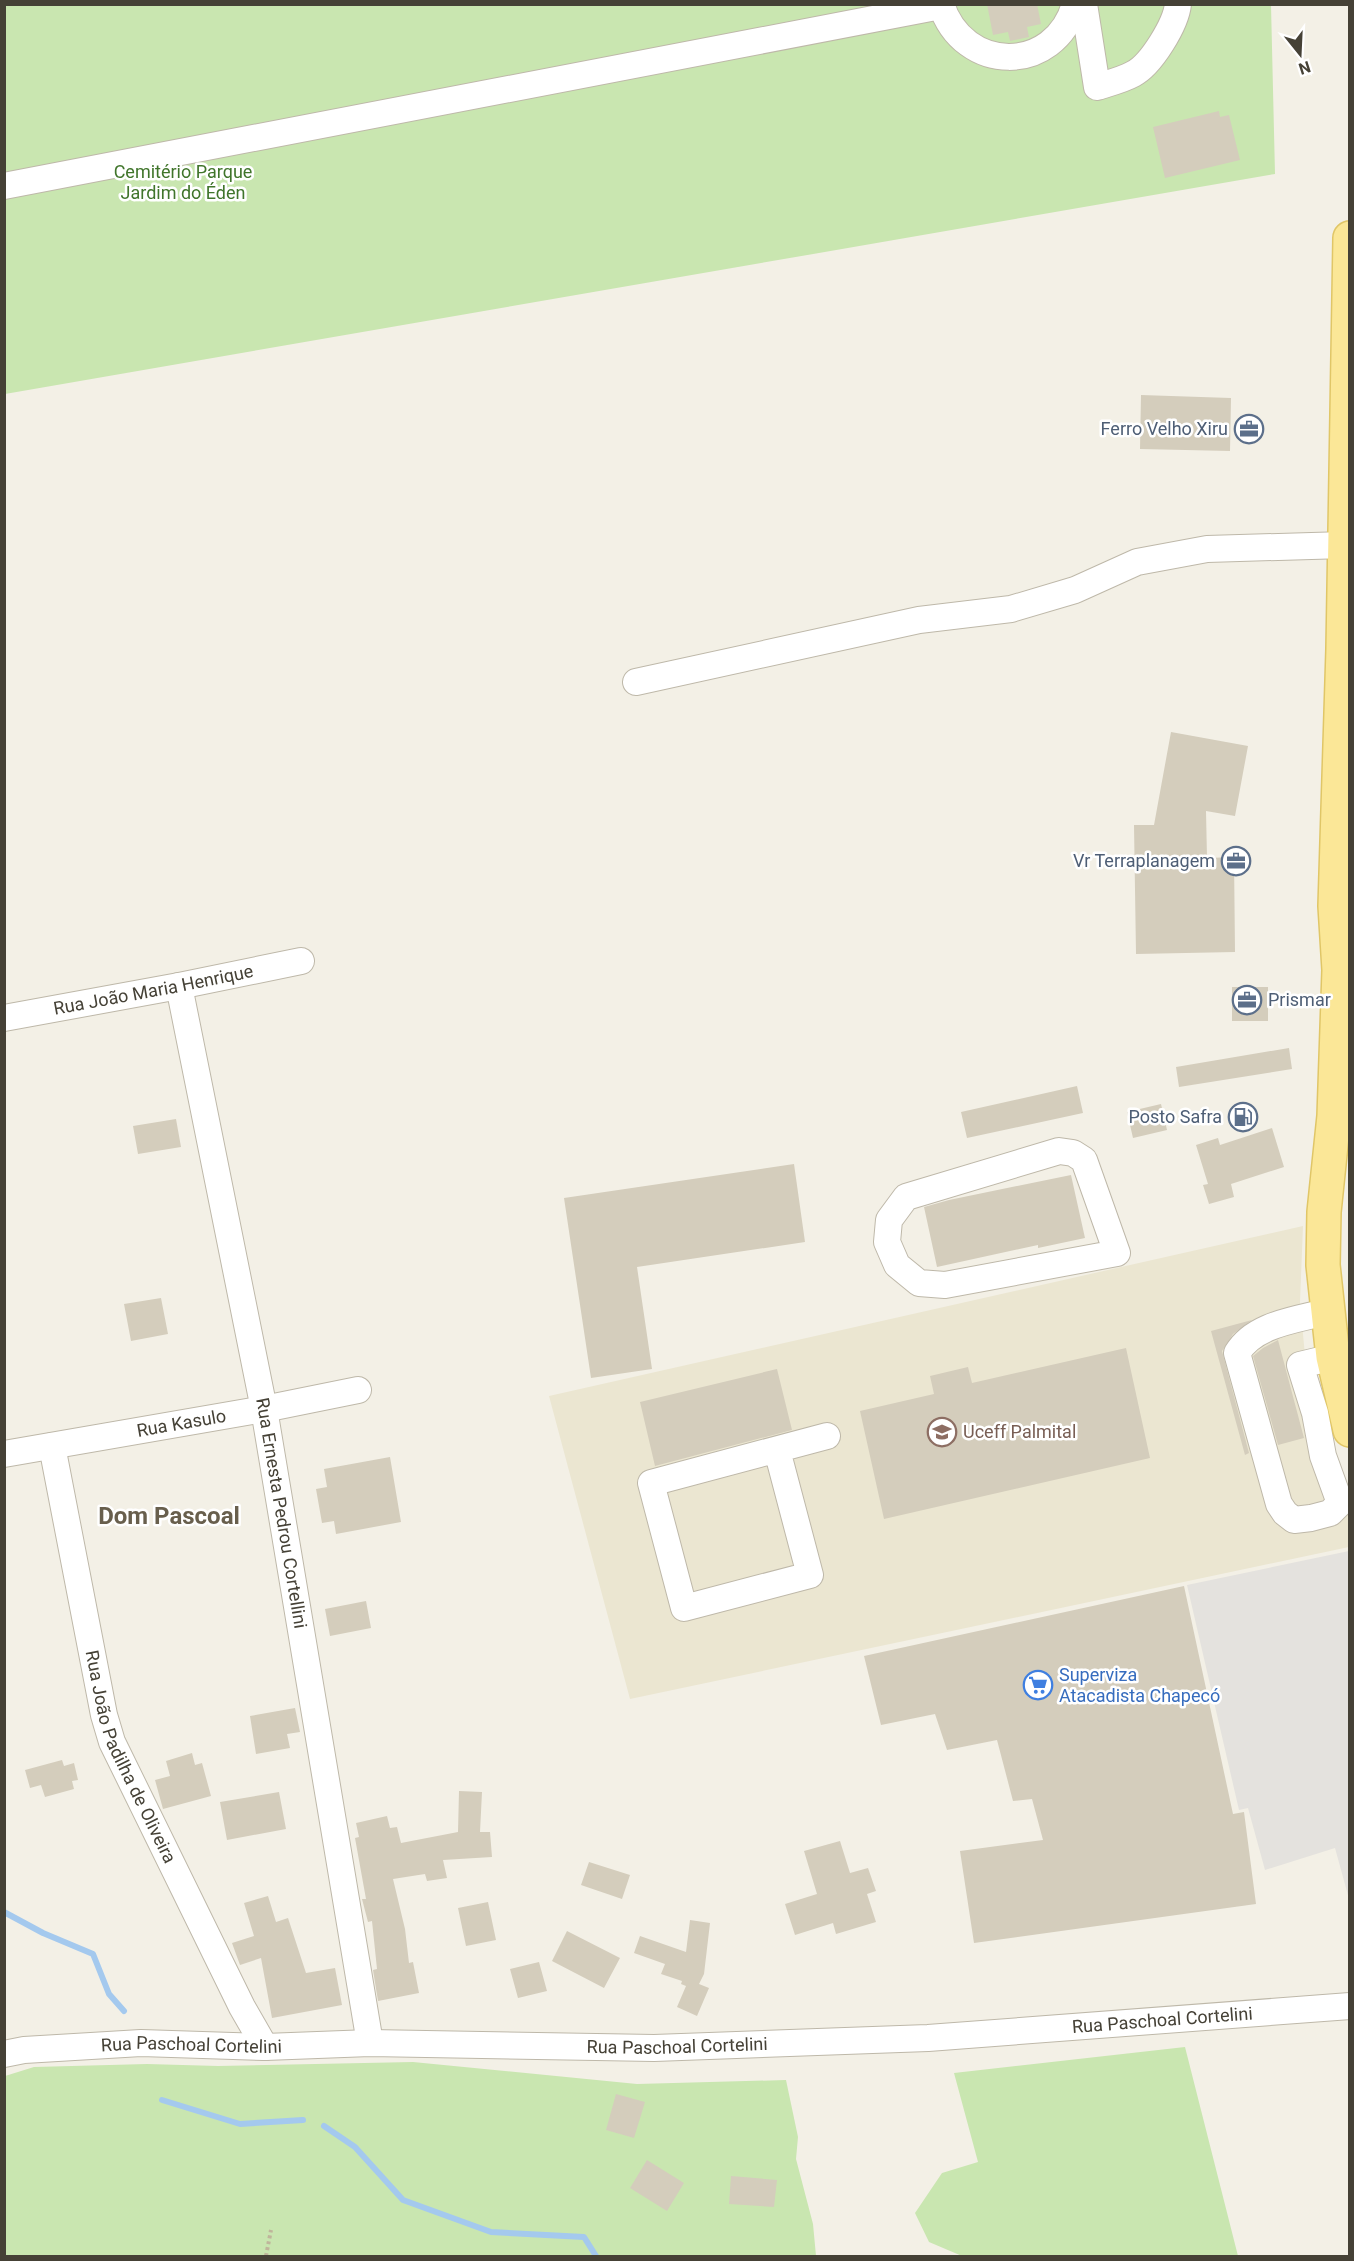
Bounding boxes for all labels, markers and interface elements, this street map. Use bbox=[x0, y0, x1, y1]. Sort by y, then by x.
north arrow bbox=[1270, 24, 1330, 84]
text: N bbox=[1296, 57, 1313, 79]
park label: Cemitério Parque Jardim do Éden bbox=[114, 161, 252, 203]
office icon: Ferro Velho Xiru bbox=[1233, 413, 1265, 445]
place label: Ferro Velho Xiru bbox=[1101, 418, 1228, 439]
office icon: Vr Terraplanagem bbox=[1220, 845, 1252, 877]
place label: Vr Terraplanagem bbox=[1073, 850, 1215, 871]
street label: Rua João Maria Henrique bbox=[52, 960, 255, 1019]
office icon: Prismar bbox=[1231, 984, 1263, 1016]
place label: Prismar bbox=[1268, 989, 1331, 1010]
fuel station icon: Posto Safra bbox=[1227, 1101, 1259, 1133]
place label: Posto Safra bbox=[1128, 1106, 1222, 1127]
street label: Rua Ernesta Pedrou Cortellini bbox=[252, 1396, 312, 1630]
street label: Rua Kasulo bbox=[135, 1405, 228, 1441]
school or university icon: Uceff Palmital bbox=[926, 1416, 958, 1448]
place label: Uceff Palmital bbox=[963, 1421, 1076, 1442]
district label: Dom Pascoal bbox=[98, 1502, 240, 1530]
street label: Rua João Padilha de Oliveira bbox=[82, 1648, 181, 1866]
place label: Superviza Atacadista Chapecó bbox=[1059, 1664, 1220, 1706]
supermarket icon: Superviza Atacadista Chapecó bbox=[1022, 1669, 1054, 1701]
street label: Rua Paschoal Cortelini bbox=[1071, 2002, 1253, 2037]
street label: Rua Paschoal Cortelini bbox=[100, 2032, 282, 2057]
street label: Rua Paschoal Cortelini bbox=[587, 2033, 768, 2058]

